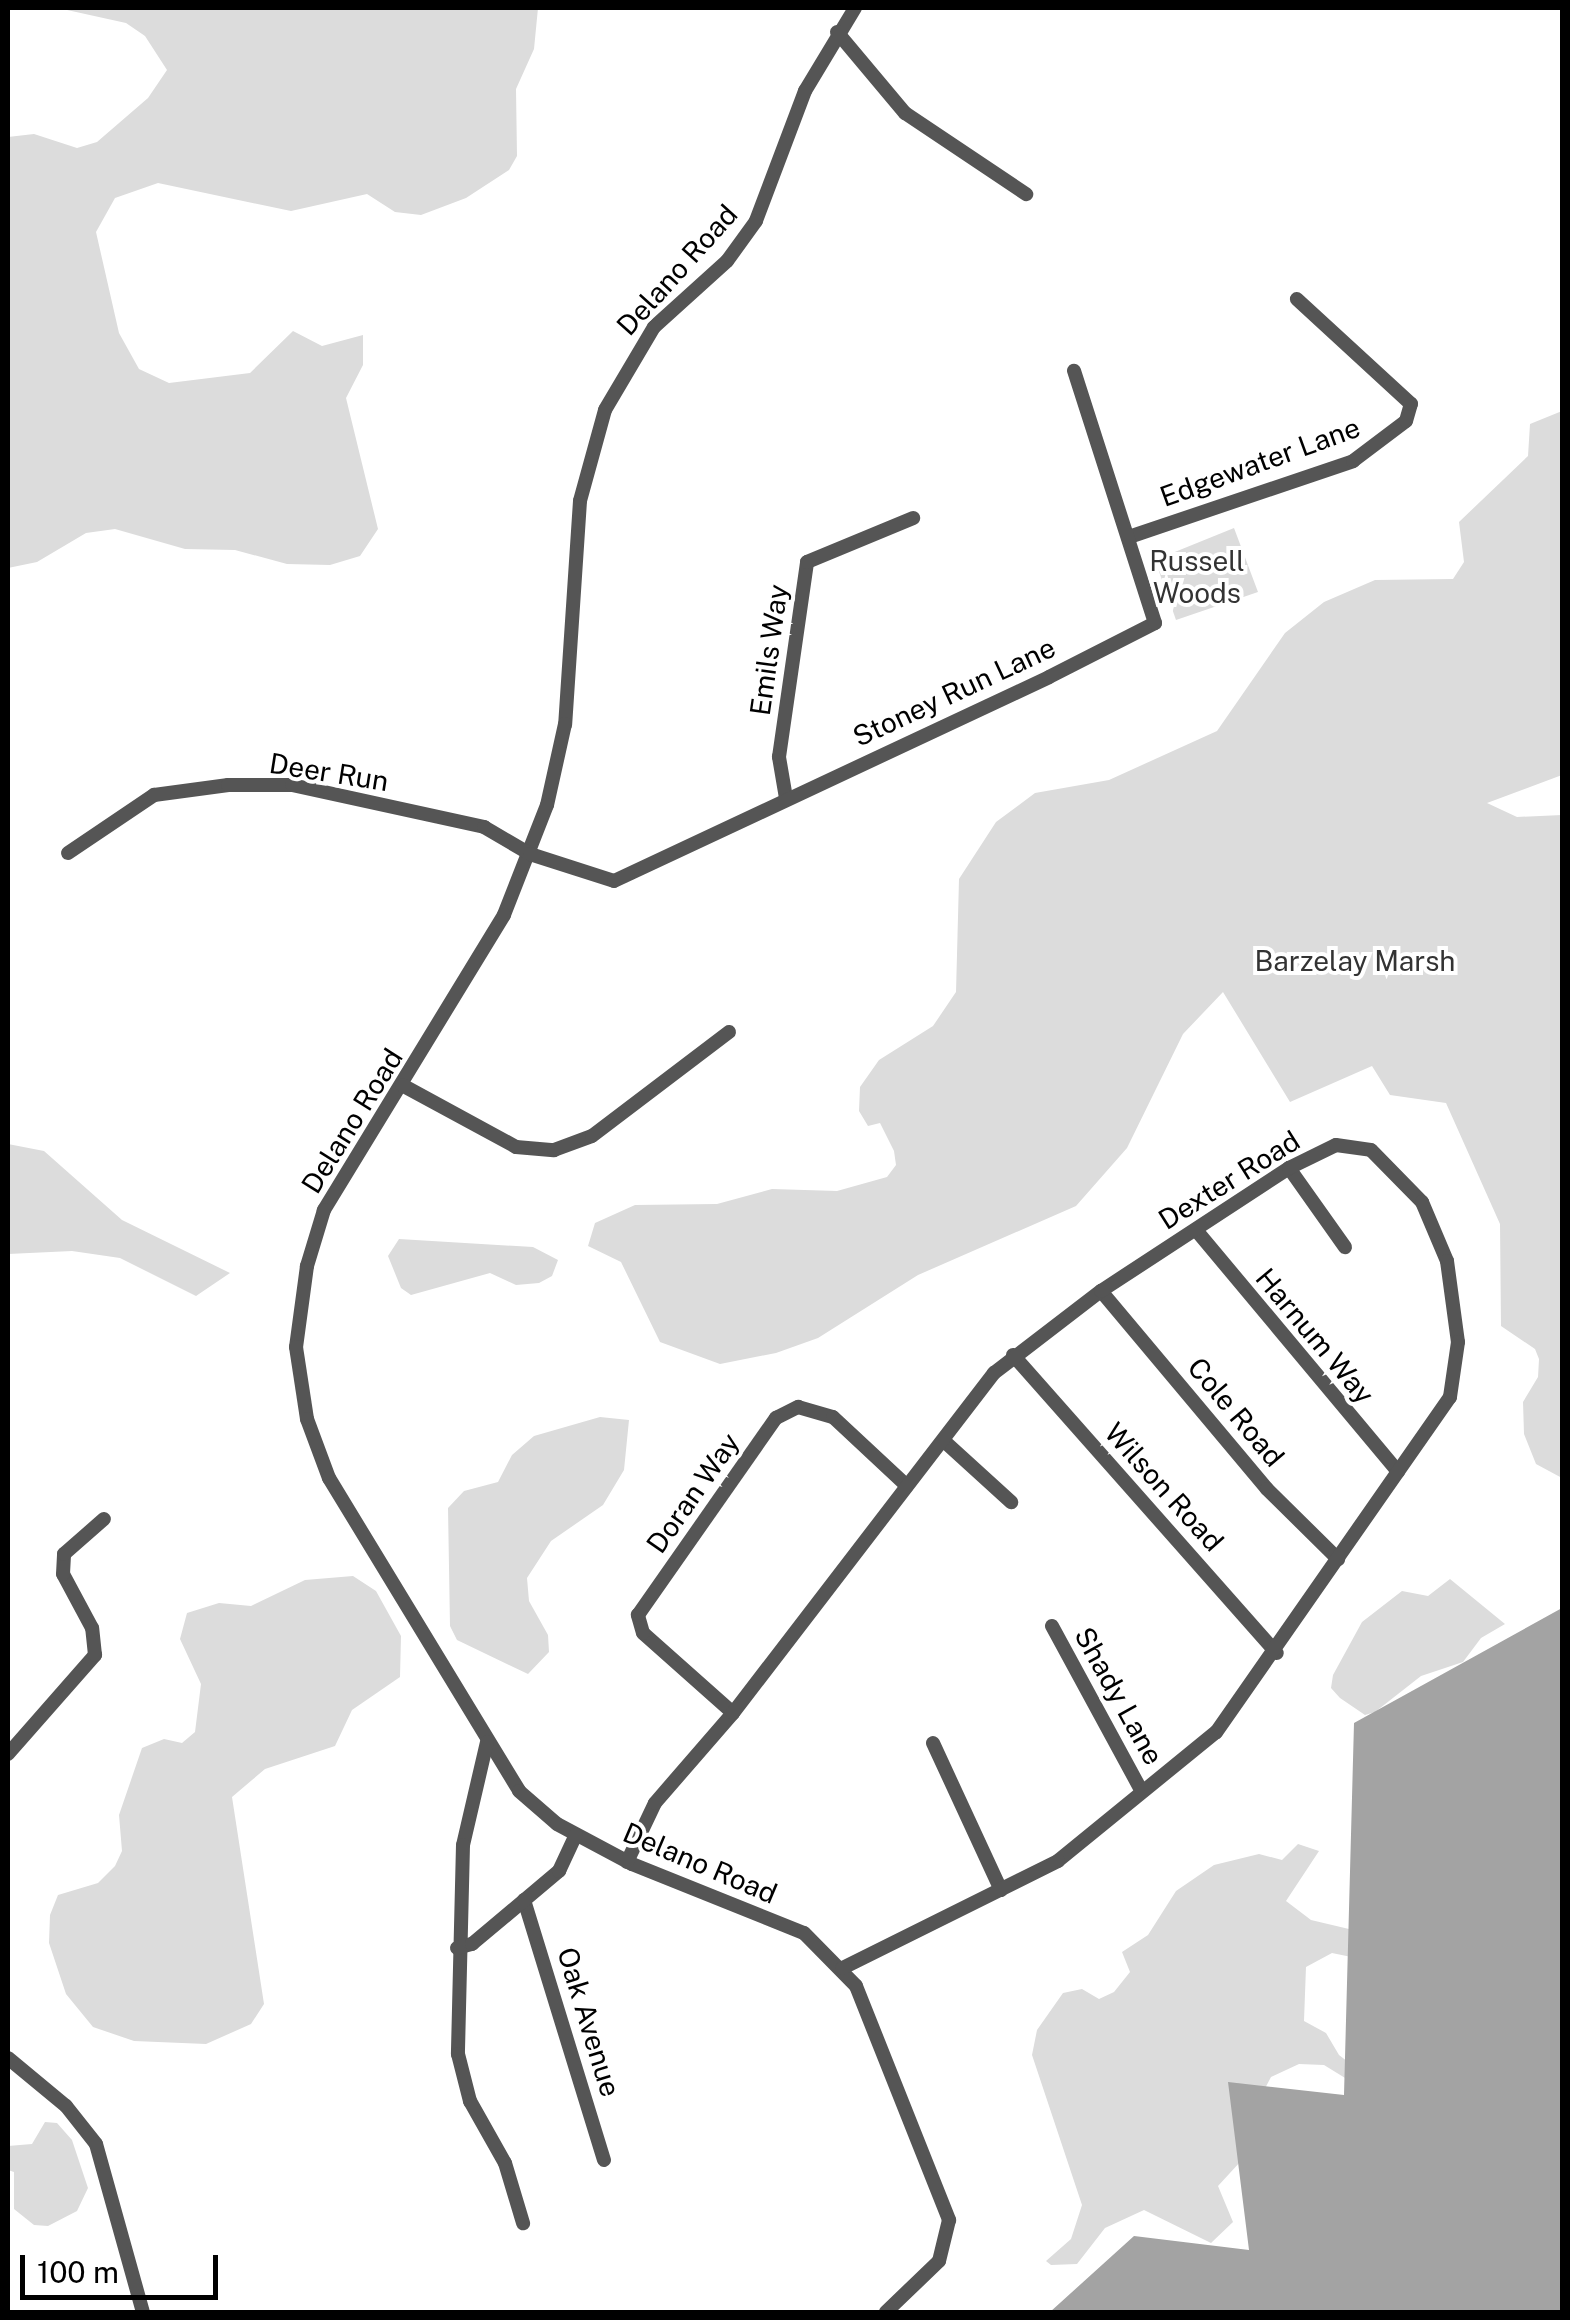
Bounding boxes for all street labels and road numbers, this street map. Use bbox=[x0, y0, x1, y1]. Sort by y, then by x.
street label: Delano Road bbox=[610, 198, 744, 342]
street label: Edgewater Lane bbox=[1155, 410, 1365, 514]
street label: Emils Way bbox=[743, 582, 795, 718]
street label: Stoney Run Lane bbox=[847, 630, 1061, 754]
street label: Deer Run bbox=[267, 746, 391, 798]
street label: Delano Road bbox=[294, 1042, 410, 1200]
street label: Dexter Road bbox=[1152, 1123, 1306, 1237]
street label: Harnum Way bbox=[1248, 1261, 1382, 1411]
street label: Cole Road bbox=[1181, 1351, 1291, 1473]
street label: Wilson Road bbox=[1098, 1416, 1230, 1558]
street label: Doran Way bbox=[639, 1426, 747, 1560]
street label: Shady Lane bbox=[1067, 1621, 1171, 1771]
street label: Delano Road bbox=[618, 1815, 782, 1911]
street label: Oak Avenue bbox=[550, 1943, 628, 2101]

